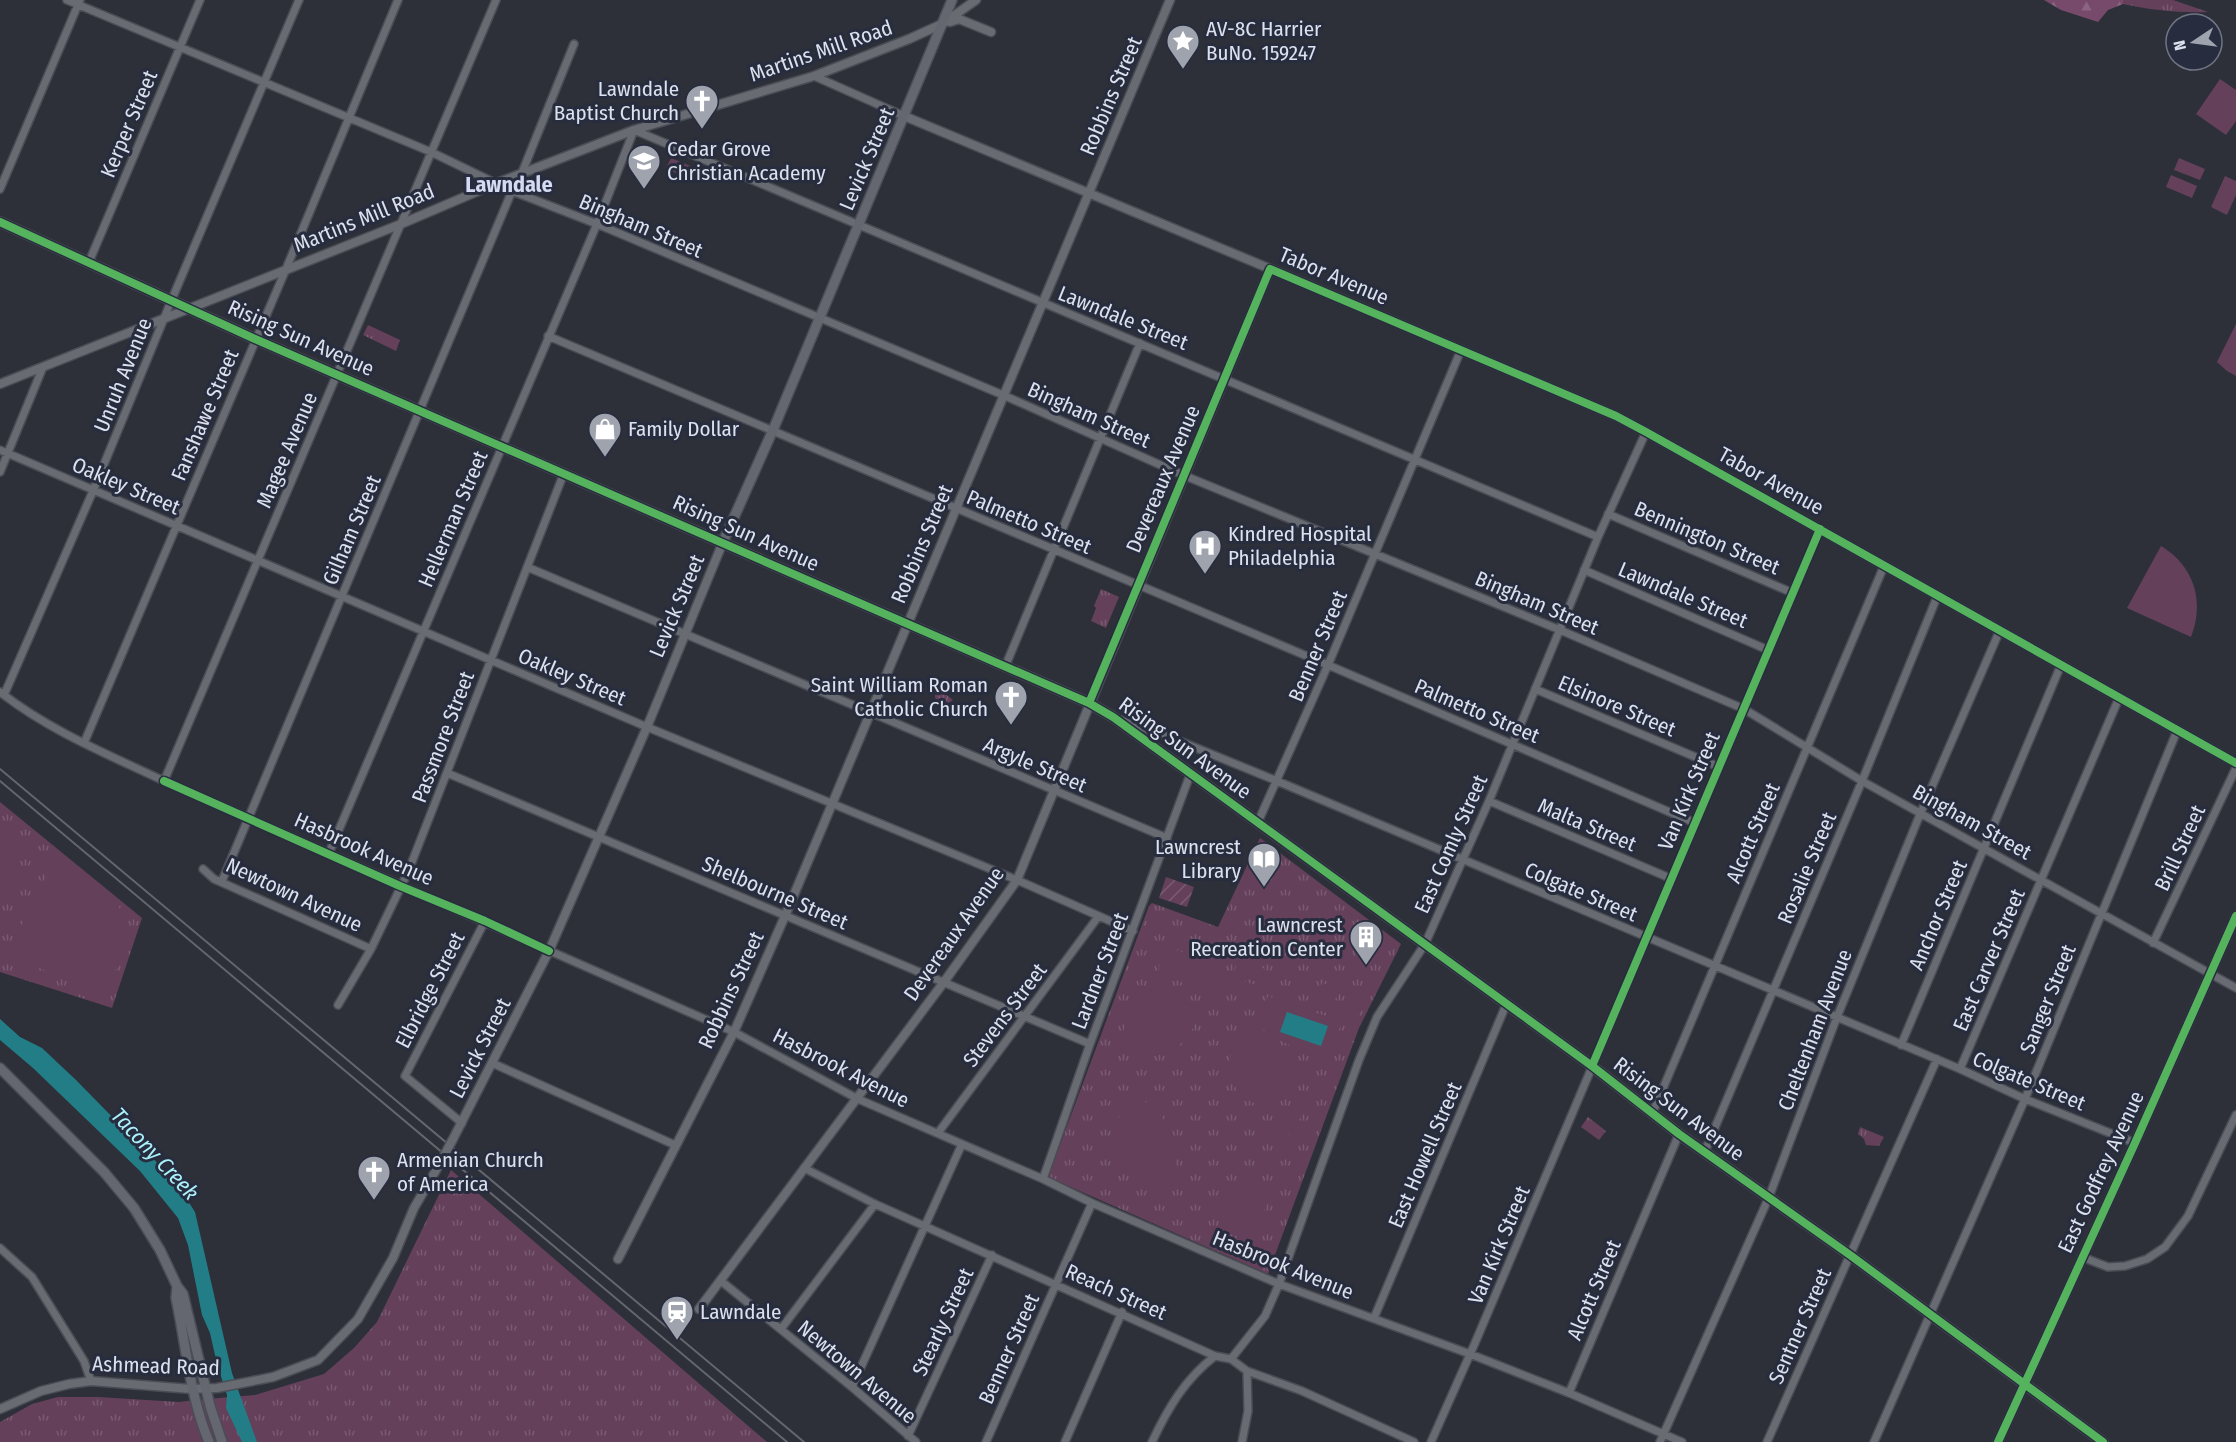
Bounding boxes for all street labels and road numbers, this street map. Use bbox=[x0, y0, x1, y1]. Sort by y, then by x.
street label: Martins Mill Road bbox=[746, 14, 896, 88]
street label: Robbins Street bbox=[1074, 33, 1148, 159]
street label: Kerper Street bbox=[95, 66, 163, 182]
street label: Levick Street bbox=[834, 104, 900, 214]
street label: Martins Mill Road bbox=[290, 178, 438, 258]
street label: Bingham Street bbox=[575, 188, 707, 264]
street label: Tabor Avenue bbox=[1275, 241, 1393, 311]
street label: Lawndale Street bbox=[1054, 280, 1192, 356]
street label: Rising Sun Avenue bbox=[224, 294, 378, 382]
street label: Unruh Avenue bbox=[88, 314, 158, 436]
street label: Fanshawe Street bbox=[166, 345, 244, 485]
street label: Bingham Street bbox=[1024, 376, 1155, 454]
street label: Magee Avenue bbox=[251, 388, 323, 512]
street label: Devereaux Avenue bbox=[1120, 401, 1206, 557]
street label: Tabor Avenue bbox=[1714, 441, 1828, 521]
street label: Hellerman Street bbox=[413, 447, 494, 591]
street label: Oakley Street bbox=[68, 452, 184, 520]
street label: Gilham Street bbox=[317, 471, 387, 589]
street label: Robbins Street bbox=[885, 481, 959, 607]
street label: Palmetto Street bbox=[963, 484, 1095, 560]
street label: Rising Sun Avenue bbox=[669, 489, 823, 577]
street label: Bennington Street bbox=[1630, 496, 1784, 580]
street label: Levick Street bbox=[644, 551, 710, 661]
street label: Lawndale Street bbox=[1614, 556, 1752, 634]
street label: Bingham Street bbox=[1471, 565, 1603, 641]
street label: Benner Street bbox=[1283, 586, 1353, 706]
street label: Oakley Street bbox=[514, 643, 630, 711]
street label: Passmore Street bbox=[406, 668, 480, 806]
street label: Elsinore Street bbox=[1554, 670, 1680, 742]
street label: Palmetto Street bbox=[1411, 673, 1543, 749]
street label: Rising Sun Avenue bbox=[1114, 691, 1256, 805]
street label: Van Kirk Street bbox=[1652, 728, 1726, 854]
street label: Argyle Street bbox=[979, 732, 1091, 798]
street label: East Comly Street bbox=[1409, 770, 1493, 917]
street label: Alcott Street bbox=[1720, 779, 1786, 887]
street label: Bingham Street bbox=[1908, 779, 2036, 865]
street label: Malta Street bbox=[1534, 793, 1640, 857]
street label: Brill Street bbox=[2149, 801, 2211, 895]
street label: Hasbrook Avenue bbox=[290, 807, 438, 891]
street label: Rosalie Street bbox=[1772, 808, 1842, 928]
street label: Shelbourne Street bbox=[698, 851, 852, 935]
street label: Newtown Avenue bbox=[222, 852, 366, 938]
street label: Anchor Street bbox=[1903, 856, 1973, 974]
street label: Colgate Street bbox=[1521, 857, 1641, 927]
street label: Devereaux Avenue bbox=[898, 862, 1010, 1006]
street label: East Carver Street bbox=[1947, 885, 2031, 1035]
street label: Lardner Street bbox=[1066, 909, 1134, 1033]
street label: Robbins Street bbox=[693, 927, 770, 1053]
street label: Elbridge Street bbox=[390, 928, 470, 1052]
street label: Sanger Street bbox=[2014, 940, 2082, 1057]
street label: Cheltenham Avenue bbox=[1772, 946, 1858, 1114]
street label: Stevens Street bbox=[957, 958, 1053, 1072]
street label: Levick Street bbox=[444, 993, 516, 1103]
street label: Hasbrook Avenue bbox=[768, 1022, 914, 1114]
street label: Colgate Street bbox=[1969, 1046, 2089, 1116]
street label: Rising Sun Avenue bbox=[1608, 1051, 1750, 1167]
street label: East Howell Street bbox=[1383, 1078, 1468, 1232]
street label: East Godfrey Avenue bbox=[2052, 1087, 2150, 1257]
street label: Van Kirk Street bbox=[1462, 1182, 1536, 1308]
street label: Hasbrook Avenue bbox=[1209, 1225, 1357, 1305]
street label: Alcott Street bbox=[1561, 1236, 1627, 1344]
street label: Reach Street bbox=[1061, 1258, 1171, 1326]
street label: Stearly Street bbox=[907, 1264, 979, 1380]
street label: Sentner Street bbox=[1763, 1264, 1837, 1388]
street label: Benner Street bbox=[973, 1290, 1045, 1408]
street label: Newtown Avenue bbox=[792, 1315, 922, 1429]
street label: Ashmead Road bbox=[92, 1351, 220, 1381]

